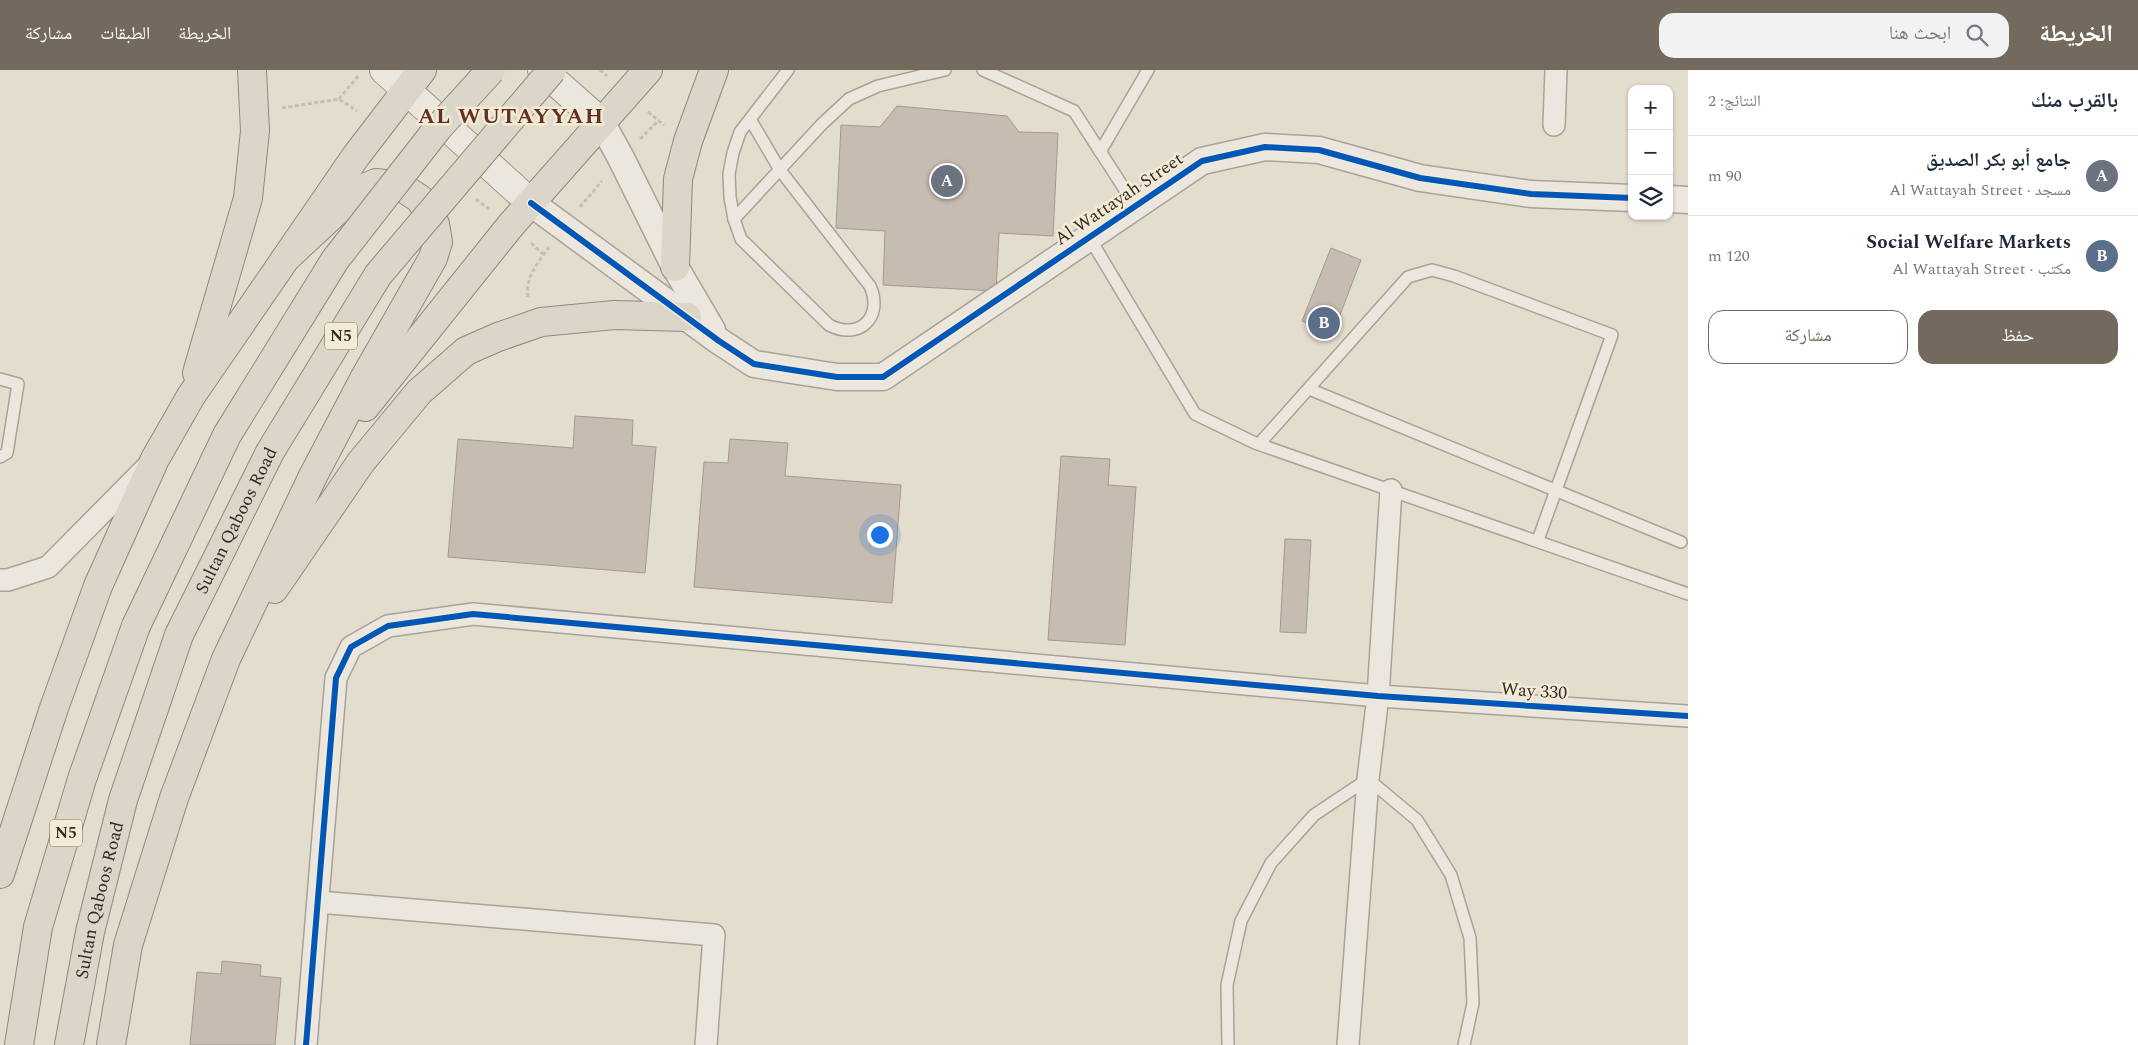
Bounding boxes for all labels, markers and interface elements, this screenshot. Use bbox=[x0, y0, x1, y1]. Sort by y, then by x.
search box bbox=[1659, 13, 2009, 58]
text: الخريطة bbox=[2039, 16, 2113, 52]
text: ابحث هنا bbox=[1889, 19, 1951, 48]
text: مشاركة bbox=[25, 20, 72, 47]
text: الطبقات bbox=[100, 20, 150, 47]
text: الخريطة bbox=[178, 20, 231, 47]
icon: search bbox=[1963, 21, 1991, 49]
map controls bbox=[1628, 85, 1673, 220]
button: + bbox=[1628, 85, 1673, 130]
text: بالقرب منك bbox=[2031, 85, 2118, 117]
text: النتائج: 2 bbox=[1708, 89, 1761, 113]
district label: AL WUTAYYAH bbox=[418, 100, 604, 133]
button: − bbox=[1628, 130, 1673, 175]
street label: Al Wattayah Street bbox=[1049, 146, 1189, 252]
text: جامع أبو بكر الصديق bbox=[1926, 146, 2071, 175]
pin: A bbox=[931, 162, 963, 200]
text: 90 m bbox=[1708, 164, 1742, 188]
text: A bbox=[2096, 164, 2108, 188]
button: layers bbox=[1628, 175, 1673, 220]
text: مسجد · Al Wattayah Street bbox=[1889, 178, 2071, 202]
text: Social Welfare Markets bbox=[1866, 228, 2071, 257]
text: 120 m bbox=[1708, 244, 1750, 268]
text: B bbox=[2096, 244, 2108, 268]
text: مكتب · Al Wattayah Street bbox=[1892, 257, 2071, 281]
pin: B bbox=[1308, 304, 1340, 342]
button: مشاركة bbox=[1708, 310, 1908, 364]
button: حفظ bbox=[1918, 310, 2118, 364]
road number: N5 bbox=[325, 322, 357, 350]
street label: Sultan Qaboos Road bbox=[188, 442, 284, 598]
your location bbox=[867, 522, 893, 548]
street label: Way 330 bbox=[1500, 675, 1568, 707]
street label: Sultan Qaboos Road bbox=[68, 819, 131, 981]
road number: N5 bbox=[50, 820, 82, 846]

